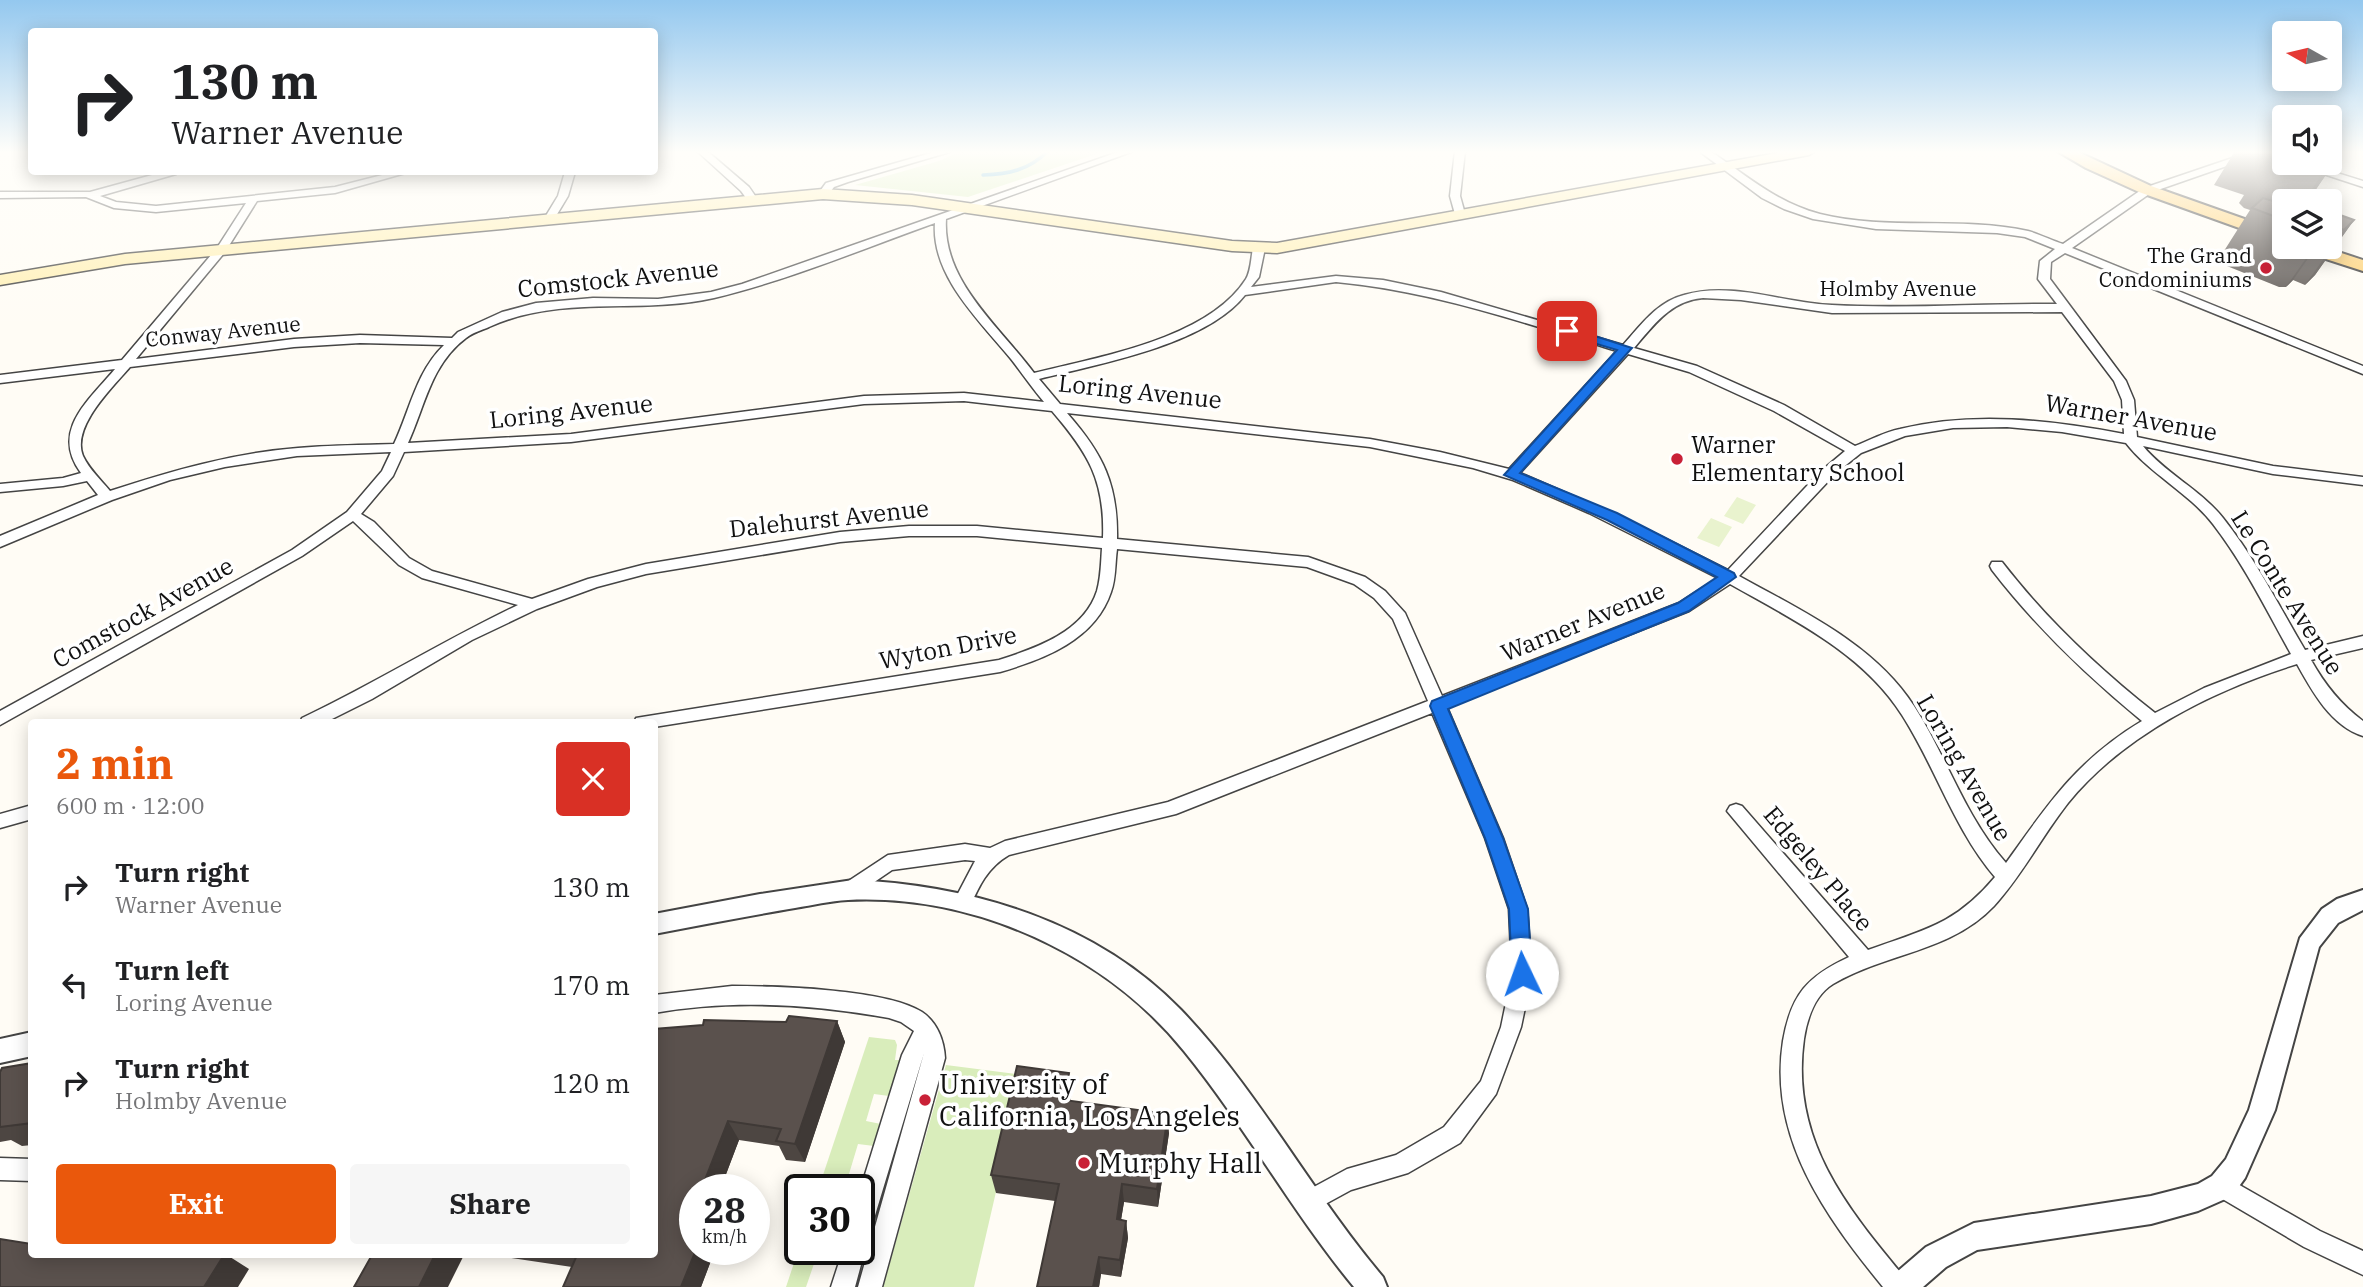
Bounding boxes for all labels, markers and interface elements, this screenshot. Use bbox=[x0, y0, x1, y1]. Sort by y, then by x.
north arrow bbox=[2272, 21, 2342, 91]
map controls bbox=[2272, 21, 2342, 259]
text: 130 m bbox=[171, 49, 318, 112]
icon: right bbox=[56, 56, 147, 147]
button: sound bbox=[2272, 105, 2342, 175]
text: Warner Avenue bbox=[171, 111, 403, 153]
button: layers bbox=[2272, 189, 2342, 259]
place label: The Grand Condominiums bbox=[2099, 241, 2252, 293]
street label: Comstock Avenue bbox=[516, 252, 720, 304]
marker: The Grand Condominiums bbox=[2258, 260, 2274, 276]
street label: Holmby Avenue bbox=[1819, 274, 1977, 302]
pin bbox=[1537, 301, 1597, 361]
street label: Conway Avenue bbox=[144, 309, 302, 353]
icon: arrive bbox=[1548, 312, 1586, 350]
street label: Loring Avenue bbox=[1057, 367, 1223, 416]
street label: Warner Avenue bbox=[2043, 386, 2220, 448]
street label: Loring Avenue bbox=[488, 387, 654, 436]
place label: Warner Elementary School bbox=[1691, 428, 1905, 488]
marker: Warner Elementary School bbox=[1669, 451, 1685, 467]
street label: Dalehurst Avenue bbox=[728, 492, 930, 544]
street label: Le Conte Avenue bbox=[2224, 504, 2351, 681]
street label: Comstock Avenue bbox=[46, 549, 239, 675]
street label: Warner Avenue bbox=[1496, 574, 1669, 669]
street label: Wyton Drive bbox=[876, 618, 1019, 676]
street label: Loring Avenue bbox=[1910, 688, 2020, 847]
text: 2 min bbox=[56, 736, 174, 791]
button: close bbox=[556, 742, 630, 816]
text: 600 m · 12:00 bbox=[56, 790, 205, 820]
street label: Edgeley Place bbox=[1757, 799, 1881, 938]
text: Turn right bbox=[115, 855, 249, 889]
icon: right bbox=[56, 868, 94, 906]
text: 130 m bbox=[552, 870, 630, 904]
text: Warner Avenue bbox=[115, 889, 282, 919]
position arrow bbox=[1485, 937, 1559, 1011]
text: Turn left bbox=[115, 953, 229, 987]
icon: left bbox=[56, 966, 94, 1004]
text: 170 m bbox=[552, 968, 630, 1002]
text: Loring Avenue bbox=[115, 987, 272, 1017]
text: Turn right bbox=[115, 1051, 249, 1085]
icon: right bbox=[56, 1064, 94, 1102]
place label: University of California, Los Angeles bbox=[939, 1065, 1240, 1134]
text: 120 m bbox=[552, 1066, 630, 1100]
text: Holmby Avenue bbox=[115, 1085, 287, 1115]
marker: University of California, Los Angeles bbox=[917, 1092, 933, 1108]
place label: Murphy Hall bbox=[1098, 1144, 1262, 1181]
marker: Murphy Hall bbox=[1076, 1155, 1092, 1171]
button: Exit bbox=[56, 1164, 336, 1244]
button: Share bbox=[350, 1164, 630, 1244]
speed limit sign: 30 bbox=[784, 1174, 875, 1265]
text: 28 bbox=[703, 1187, 746, 1233]
text: km/h bbox=[702, 1225, 747, 1248]

